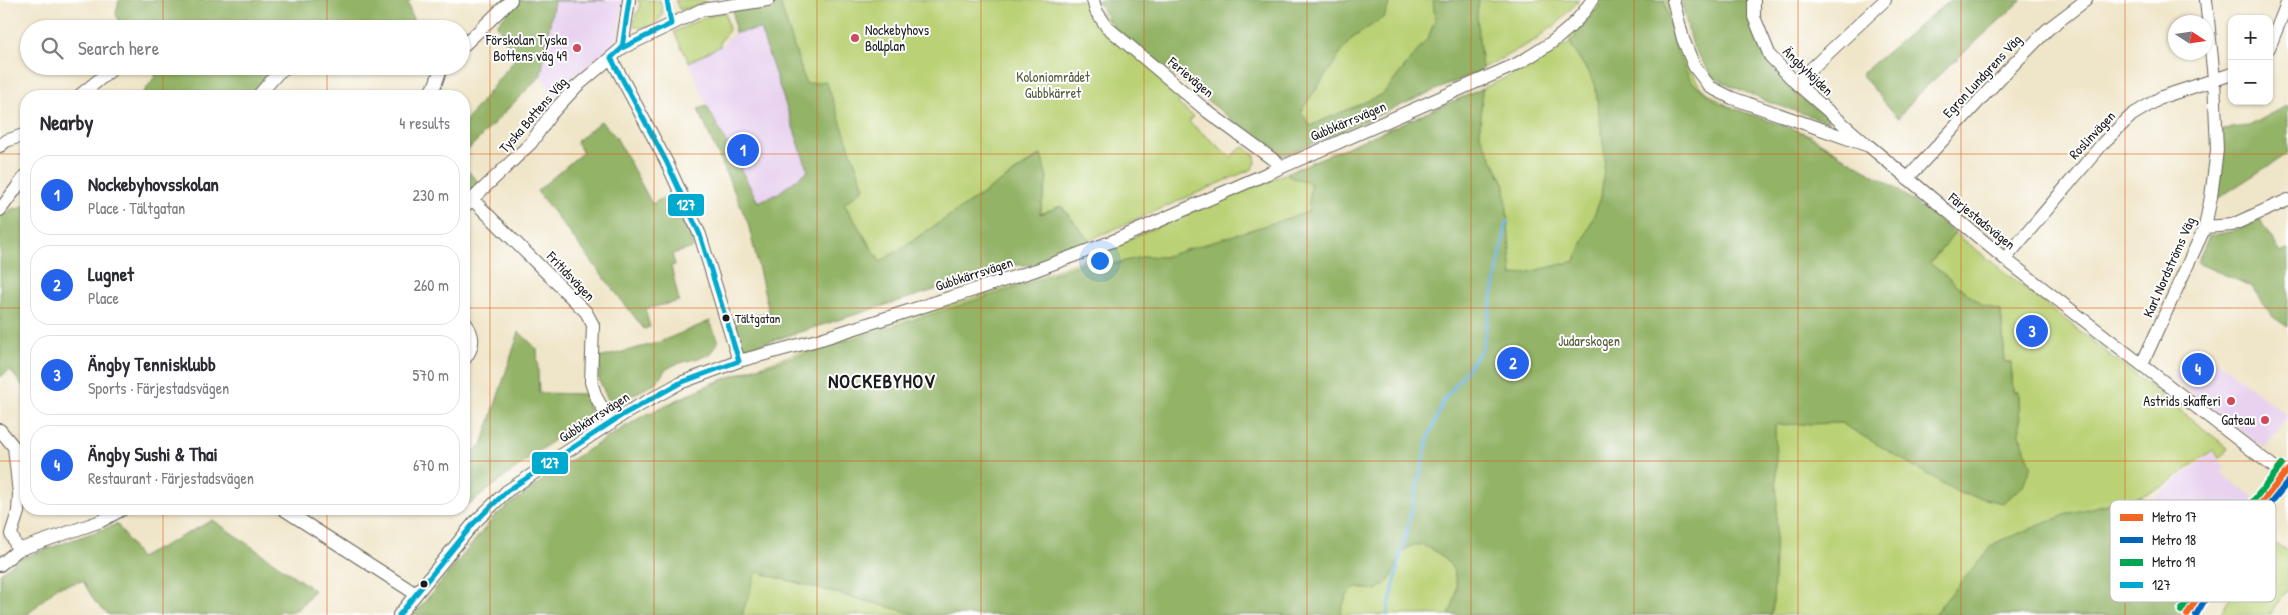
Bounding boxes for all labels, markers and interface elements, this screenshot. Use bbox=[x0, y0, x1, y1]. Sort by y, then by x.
north arrow bbox=[2168, 15, 2213, 60]
map controls bbox=[2228, 15, 2273, 105]
button: + bbox=[2228, 15, 2273, 60]
search box bbox=[20, 20, 470, 75]
place label: Nockebyhovs Bollplan bbox=[865, 20, 929, 56]
place label: Förskolan Tyska Bottens väg 49 bbox=[485, 30, 568, 66]
street label: Egron Lundgrens Väg bbox=[1938, 30, 2026, 122]
marker: Nockebyhovs Bollplan bbox=[849, 32, 861, 44]
icon: search bbox=[38, 34, 66, 62]
text: Search here bbox=[78, 35, 159, 61]
marker: Förskolan Tyska Bottens väg 49 bbox=[571, 42, 583, 54]
street label: Ängbyhöjden bbox=[1778, 42, 1838, 100]
street label: Ferievägen bbox=[1163, 51, 1218, 102]
button: − bbox=[2228, 60, 2273, 105]
park label: Koloniområdet Gubbkärret bbox=[1016, 67, 1090, 102]
street label: Tyska Bottens Väg bbox=[494, 73, 572, 157]
street label: Gubbkärrsvägen bbox=[1307, 96, 1389, 146]
street label: Roslinvägen bbox=[2064, 106, 2120, 164]
text: Nearby bbox=[40, 108, 93, 137]
text: 4 results bbox=[399, 112, 450, 134]
pin: 1 bbox=[727, 131, 759, 169]
text: Nockebyhovsskolan bbox=[88, 171, 219, 197]
text: 1 bbox=[54, 184, 60, 206]
text: 230 m bbox=[413, 184, 449, 206]
street label: Färjestadsvägen bbox=[1944, 187, 2020, 254]
line badge: 127 bbox=[667, 193, 705, 217]
text: 127 bbox=[677, 195, 695, 214]
text: Place · Tältgatan bbox=[88, 197, 185, 219]
street label: Karl Nordströms Väg bbox=[2138, 214, 2200, 320]
street label: Fritidsvägen bbox=[542, 246, 600, 305]
your location bbox=[1087, 248, 1113, 274]
street label: Gubbkärrsvägen bbox=[933, 252, 1015, 296]
text: Lugnet bbox=[88, 261, 134, 287]
text: 2 bbox=[53, 274, 61, 296]
text: 260 m bbox=[413, 274, 449, 296]
text: Place bbox=[88, 287, 119, 309]
place label: Tältgatan bbox=[735, 309, 781, 327]
pin: 3 bbox=[2016, 312, 2048, 350]
marker: Tältgatan bbox=[721, 313, 731, 323]
park label: Judarskogen bbox=[1558, 331, 1620, 351]
pin: 2 bbox=[1497, 344, 1529, 382]
pin: 4 bbox=[2182, 350, 2214, 388]
text: Ängby Tennisklubb bbox=[88, 351, 216, 377]
text: 3 bbox=[53, 364, 61, 386]
text: 570 m bbox=[413, 364, 449, 386]
district label: NOCKEBYHOV bbox=[828, 368, 936, 394]
text: Sports · Färjestadsvägen bbox=[88, 377, 229, 399]
street label: Gubbkärrsvägen bbox=[555, 387, 633, 447]
place label: Astrids skafferi bbox=[2143, 391, 2221, 410]
marker: Astrids skafferi bbox=[2225, 395, 2237, 407]
place label: Gateau bbox=[2221, 410, 2255, 429]
marker: Gateau bbox=[2259, 414, 2271, 426]
text: Ängby Sushi & Thai bbox=[88, 441, 218, 467]
line badge: 127 bbox=[531, 451, 569, 475]
text: 127 bbox=[541, 453, 559, 472]
text: 4 bbox=[54, 454, 60, 476]
text: 670 m bbox=[413, 454, 449, 476]
text: Restaurant · Färjestadsvägen bbox=[88, 467, 254, 489]
legend bbox=[2110, 500, 2276, 602]
text: Metro 17 bbox=[2152, 507, 2197, 526]
text: Metro 18 bbox=[2152, 530, 2196, 549]
text: Metro 19 bbox=[2152, 552, 2195, 571]
text: 127 bbox=[2152, 575, 2171, 594]
unlabelled marker bbox=[419, 579, 429, 589]

